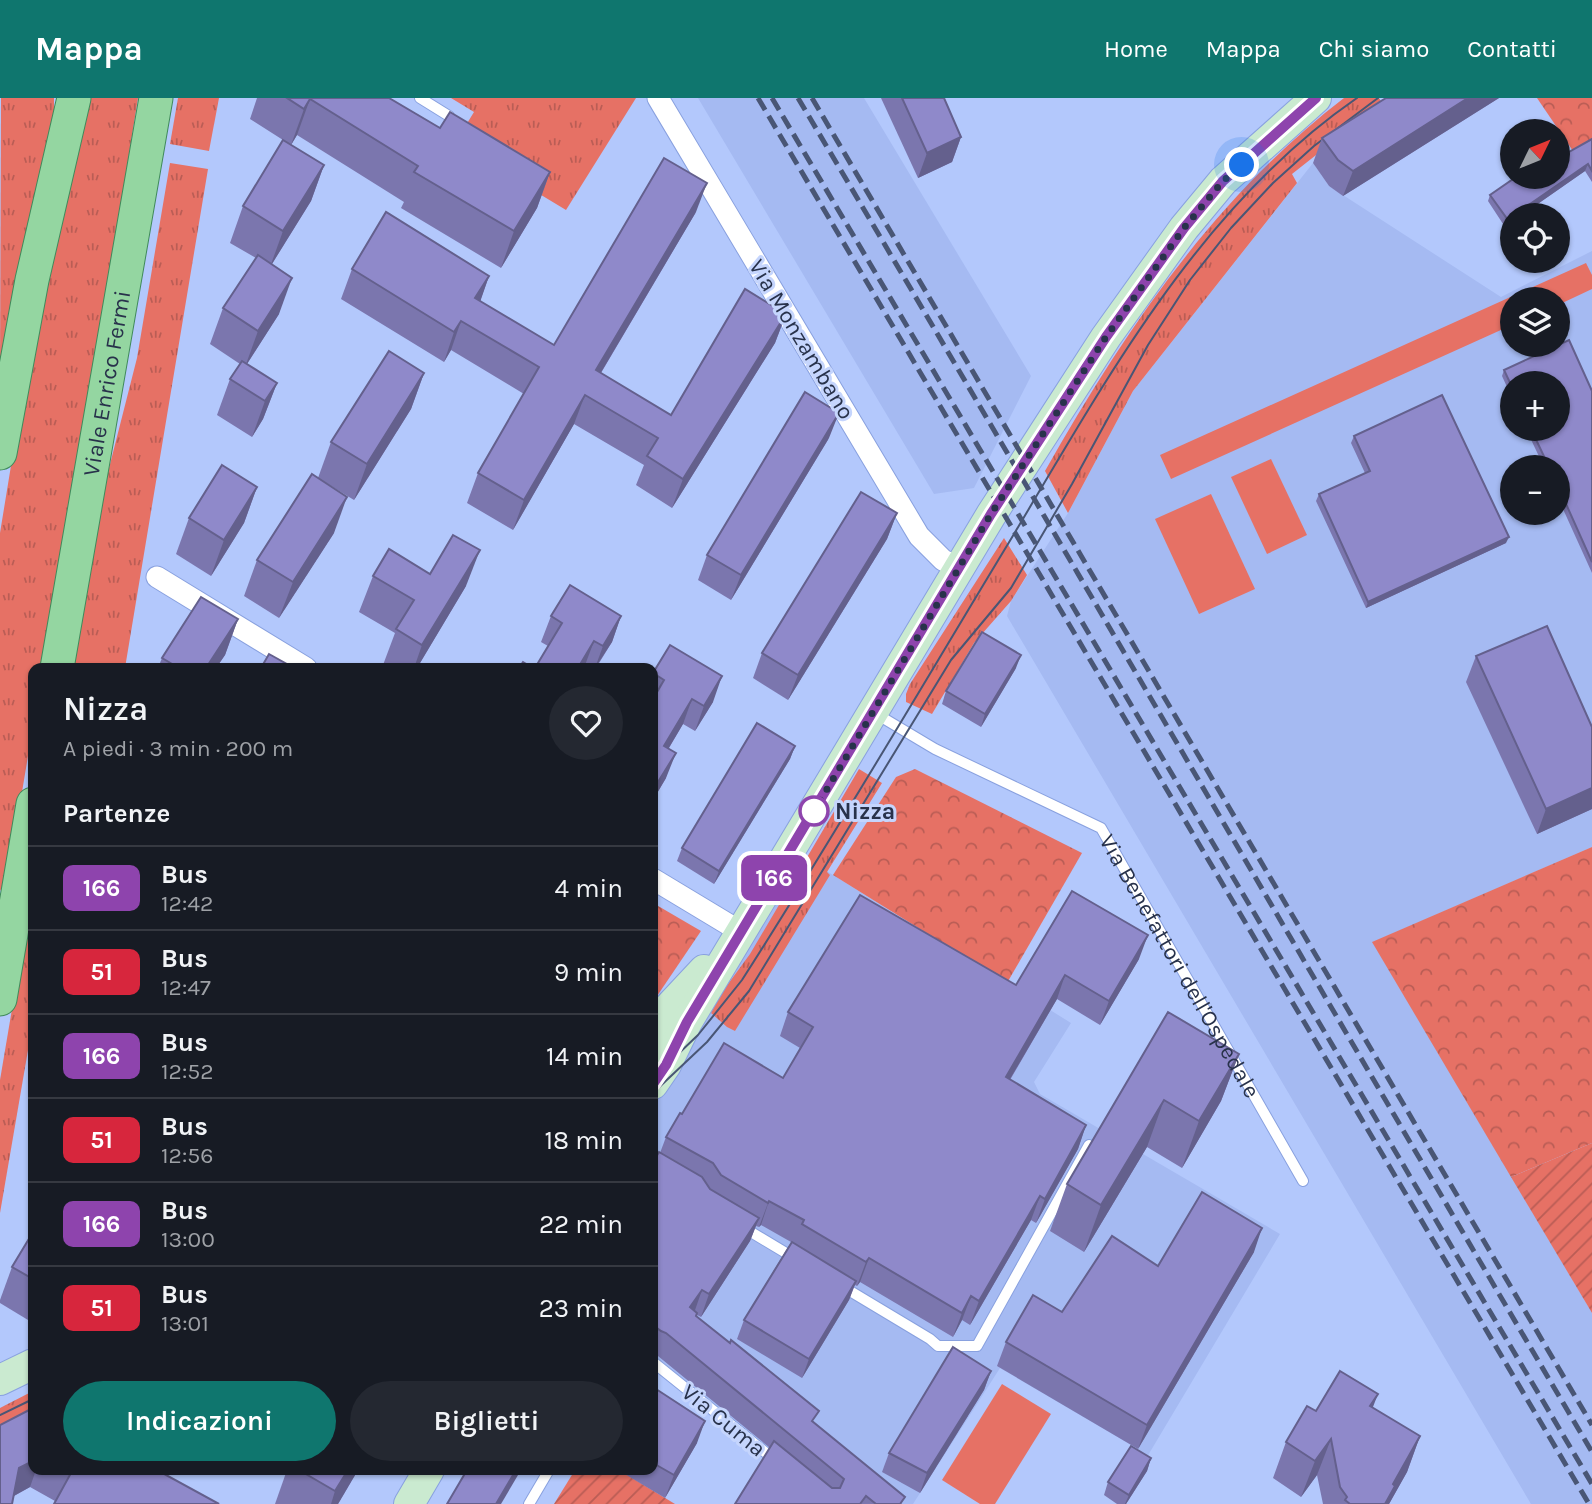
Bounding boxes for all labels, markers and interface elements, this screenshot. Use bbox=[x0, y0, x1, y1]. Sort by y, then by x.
text: Mappa bbox=[35, 30, 143, 68]
text: Home bbox=[1104, 35, 1168, 63]
text: Mappa bbox=[1206, 35, 1281, 63]
text: Chi siamo bbox=[1319, 35, 1429, 63]
text: Contatti bbox=[1467, 35, 1557, 63]
north arrow bbox=[1500, 119, 1570, 189]
map controls bbox=[1500, 119, 1570, 525]
your location bbox=[1224, 147, 1259, 182]
button: locate bbox=[1500, 203, 1570, 273]
street label: Via Monzambano bbox=[743, 254, 860, 424]
button: layers bbox=[1500, 287, 1570, 357]
street label: Viale Enrico Fermi bbox=[78, 288, 136, 478]
button: + bbox=[1500, 371, 1570, 441]
button: − bbox=[1500, 455, 1570, 525]
button: heart bbox=[549, 686, 623, 760]
text: Nizza bbox=[63, 690, 148, 728]
text: A piedi · 3 min · 200 m bbox=[63, 735, 293, 762]
marker: Nizza bbox=[799, 796, 829, 826]
text: Partenze bbox=[63, 798, 170, 829]
place label: Nizza bbox=[835, 798, 895, 825]
street label: Via Benefattori dell'Ospedale bbox=[1094, 830, 1266, 1103]
line badge: 166 bbox=[734, 855, 814, 901]
text: Bus bbox=[161, 859, 208, 890]
text: 166 bbox=[755, 864, 793, 892]
text: 4 min bbox=[555, 873, 623, 904]
text: 166 bbox=[83, 874, 120, 902]
text: 12:42 bbox=[161, 890, 213, 917]
text: Bus bbox=[161, 943, 208, 974]
text: 9 min bbox=[554, 957, 623, 988]
text: 51 bbox=[90, 958, 113, 986]
text: 12:47 bbox=[161, 974, 211, 1001]
text: Bus bbox=[161, 1027, 208, 1058]
text: 14 min bbox=[546, 1041, 623, 1072]
text: 166 bbox=[83, 1042, 120, 1070]
text: 12:52 bbox=[161, 1058, 214, 1085]
text: Bus bbox=[161, 1111, 208, 1142]
text: 18 min bbox=[544, 1125, 623, 1156]
text: 51 bbox=[90, 1126, 113, 1154]
text: 12:56 bbox=[161, 1142, 213, 1169]
text: Bus bbox=[161, 1195, 208, 1226]
text: 22 min bbox=[539, 1209, 623, 1240]
text: 166 bbox=[83, 1210, 120, 1238]
text: 13:00 bbox=[161, 1226, 215, 1253]
text: Bus bbox=[161, 1279, 208, 1310]
text: 23 min bbox=[539, 1293, 623, 1324]
text: 51 bbox=[90, 1294, 113, 1322]
text: 13:01 bbox=[161, 1310, 209, 1337]
street label: Via Cuma bbox=[676, 1378, 771, 1462]
button: Indicazioni bbox=[63, 1381, 336, 1461]
button: Biglietti bbox=[350, 1381, 623, 1461]

